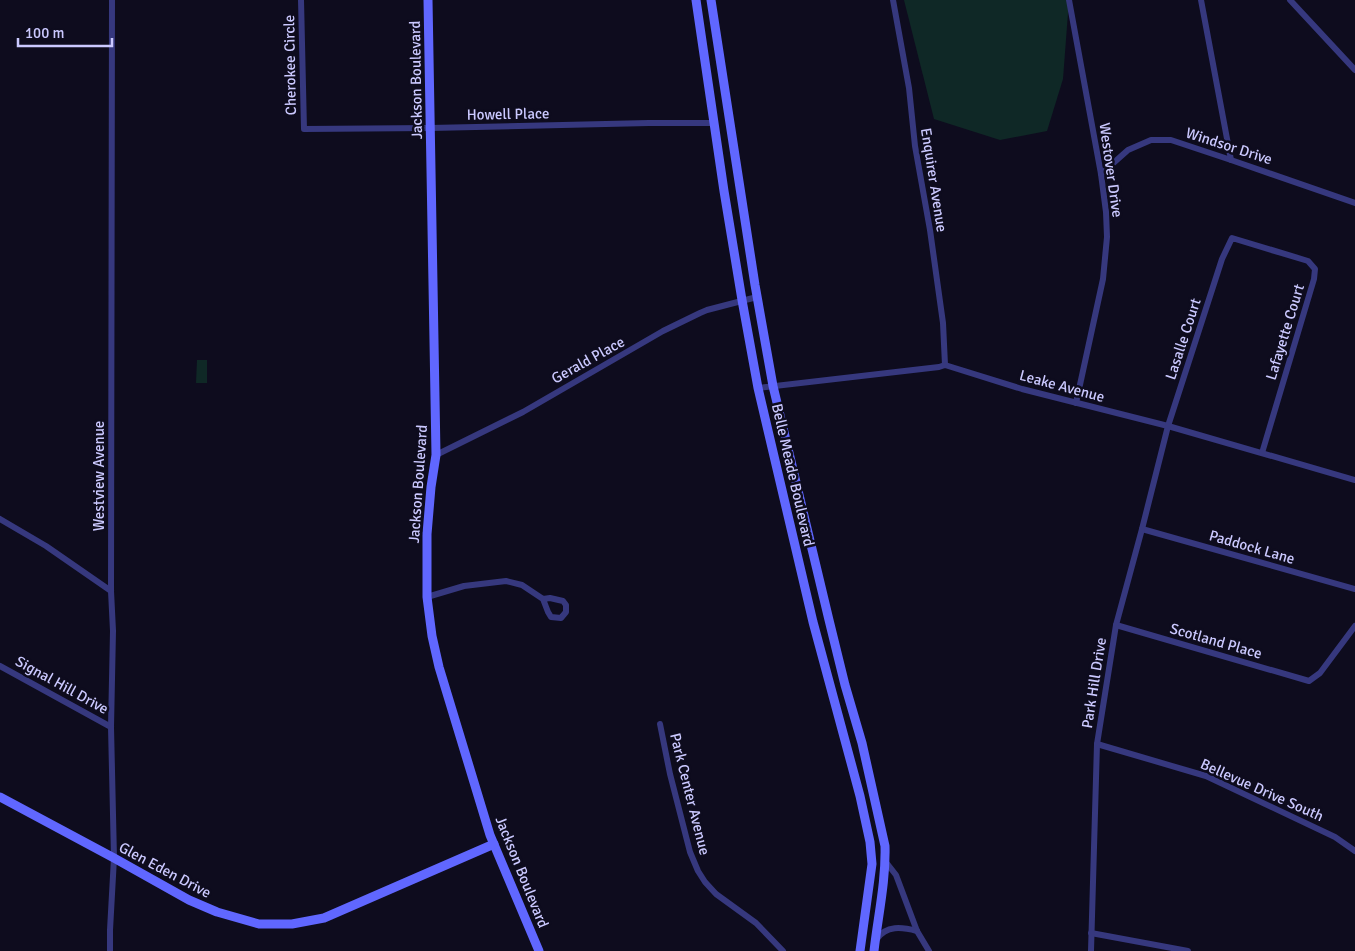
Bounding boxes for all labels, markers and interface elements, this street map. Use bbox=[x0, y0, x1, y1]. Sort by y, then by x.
scale bar bbox=[18, 15, 111, 47]
street label: Cherokee Circle bbox=[280, 15, 300, 115]
street label: Jackson Boulevard bbox=[406, 20, 426, 140]
text: 100 m bbox=[25, 24, 65, 42]
street label: Howell Place bbox=[466, 104, 550, 124]
street label: Westover Drive bbox=[1095, 121, 1127, 219]
street label: Windsor Drive bbox=[1184, 124, 1274, 168]
street label: Enquirer Avenue bbox=[917, 127, 951, 233]
street label: Lafayette Court bbox=[1262, 282, 1308, 382]
street label: Lasalle Court bbox=[1161, 296, 1205, 382]
street label: Gerald Place bbox=[548, 333, 628, 387]
street label: Leake Avenue bbox=[1017, 366, 1107, 406]
street label: Belle Meade Boulevard bbox=[768, 402, 818, 548]
street label: Westview Avenue bbox=[90, 421, 108, 531]
street label: Jackson Boulevard bbox=[405, 424, 431, 544]
street label: Paddock Lane bbox=[1207, 526, 1297, 568]
street label: Scotland Place bbox=[1168, 619, 1264, 663]
street label: Park Hill Drive bbox=[1078, 636, 1110, 730]
street label: Signal Hill Drive bbox=[12, 652, 112, 718]
street label: Park Center Avenue bbox=[666, 731, 714, 857]
street label: Bellevue Drive South bbox=[1198, 755, 1326, 825]
street label: Jackson Boulevard bbox=[491, 814, 553, 930]
street label: Glen Eden Drive bbox=[116, 838, 214, 902]

